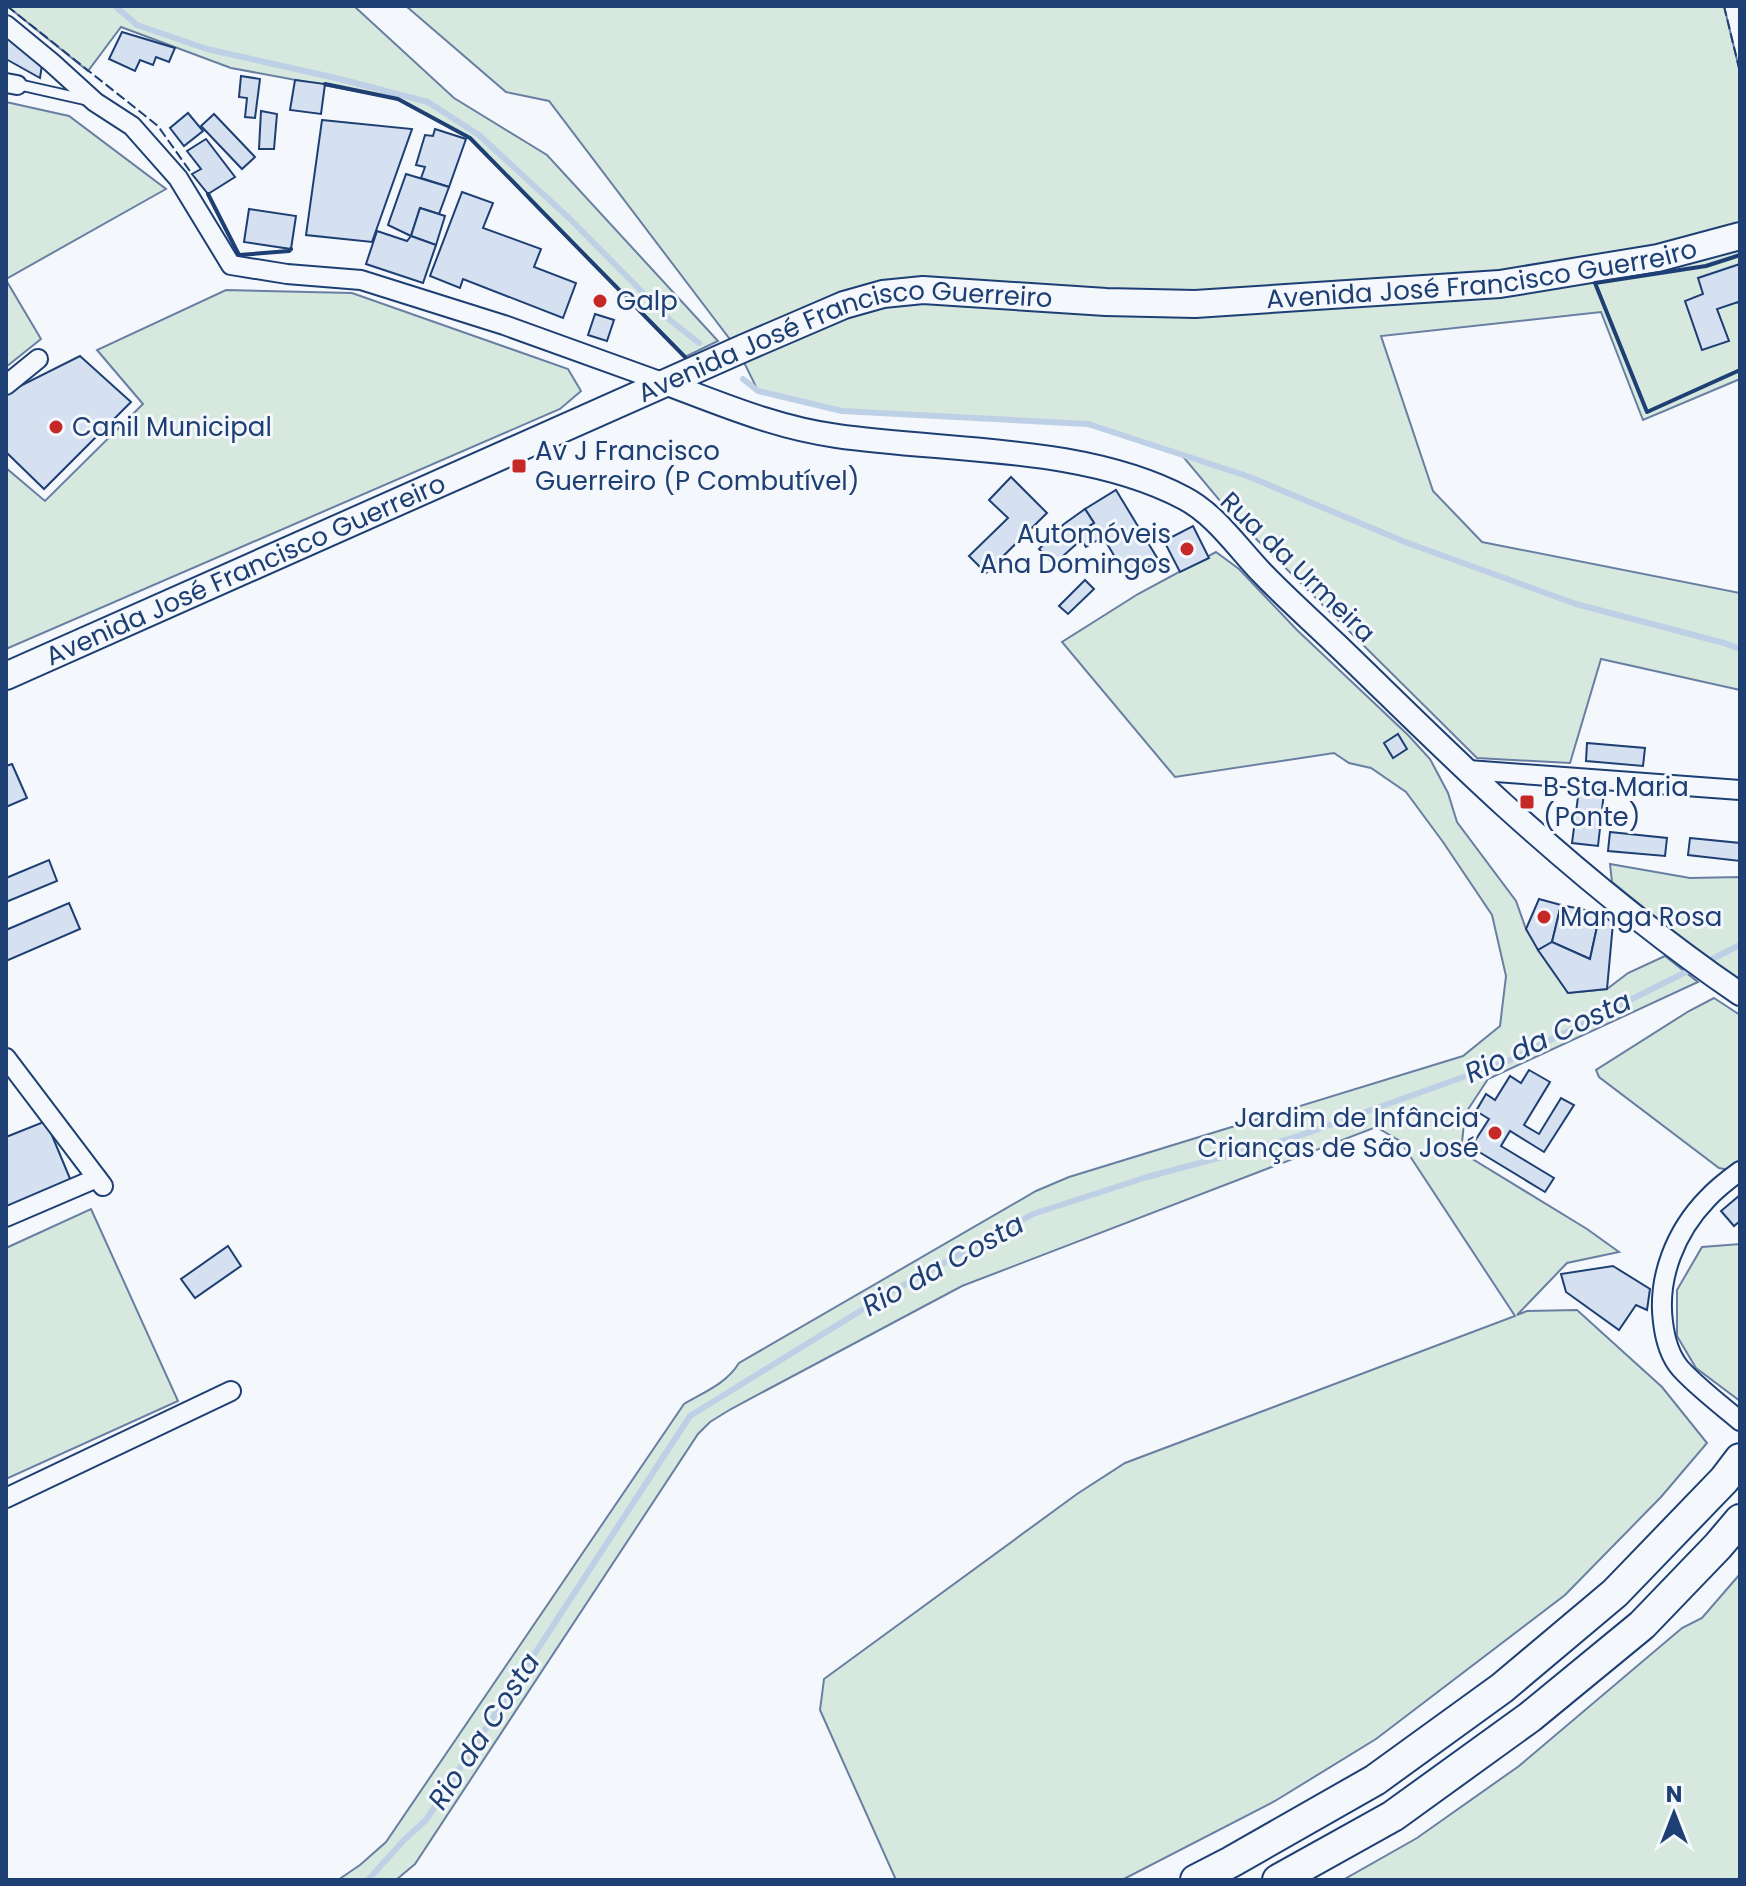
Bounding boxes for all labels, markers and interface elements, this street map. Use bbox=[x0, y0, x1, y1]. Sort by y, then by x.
street label: Avenida José Francisco Guerreiro bbox=[1265, 230, 1701, 317]
street label: Avenida José Francisco Guerreiro bbox=[632, 272, 1054, 411]
place label: Galp bbox=[616, 283, 678, 319]
marker: Galp bbox=[591, 292, 609, 310]
place label: Canil Municipal bbox=[72, 409, 272, 445]
marker: Canil Municipal bbox=[47, 418, 65, 436]
place label: Av J Francisco Guerreiro (P Combutível) bbox=[535, 433, 859, 499]
marker: Av J Francisco Guerreiro (P Combutível) bbox=[510, 457, 528, 475]
street label: Avenida José Francisco Guerreiro bbox=[40, 465, 451, 674]
street label: Rua da Urmeira bbox=[1213, 484, 1383, 650]
place label: Automóveis Ana Domingos bbox=[980, 516, 1171, 582]
marker: Automóveis Ana Domingos bbox=[1178, 540, 1196, 558]
place label: B Sta Maria (Ponte) bbox=[1543, 769, 1689, 835]
marker: B Sta Maria (Ponte) bbox=[1518, 793, 1536, 811]
place label: Manga Rosa bbox=[1560, 899, 1722, 935]
marker: Manga Rosa bbox=[1535, 908, 1553, 926]
water label: Rio da Costa bbox=[1458, 981, 1638, 1093]
place label: Jardim de Infância Crianças de São José bbox=[1198, 1100, 1479, 1166]
marker: Jardim de Infância Crianças de São José bbox=[1486, 1124, 1504, 1142]
water label: Rio da Costa bbox=[855, 1204, 1031, 1326]
water label: Rio da Costa bbox=[419, 1645, 549, 1817]
north arrow bbox=[1634, 1774, 1714, 1854]
text: N bbox=[1666, 1779, 1682, 1810]

